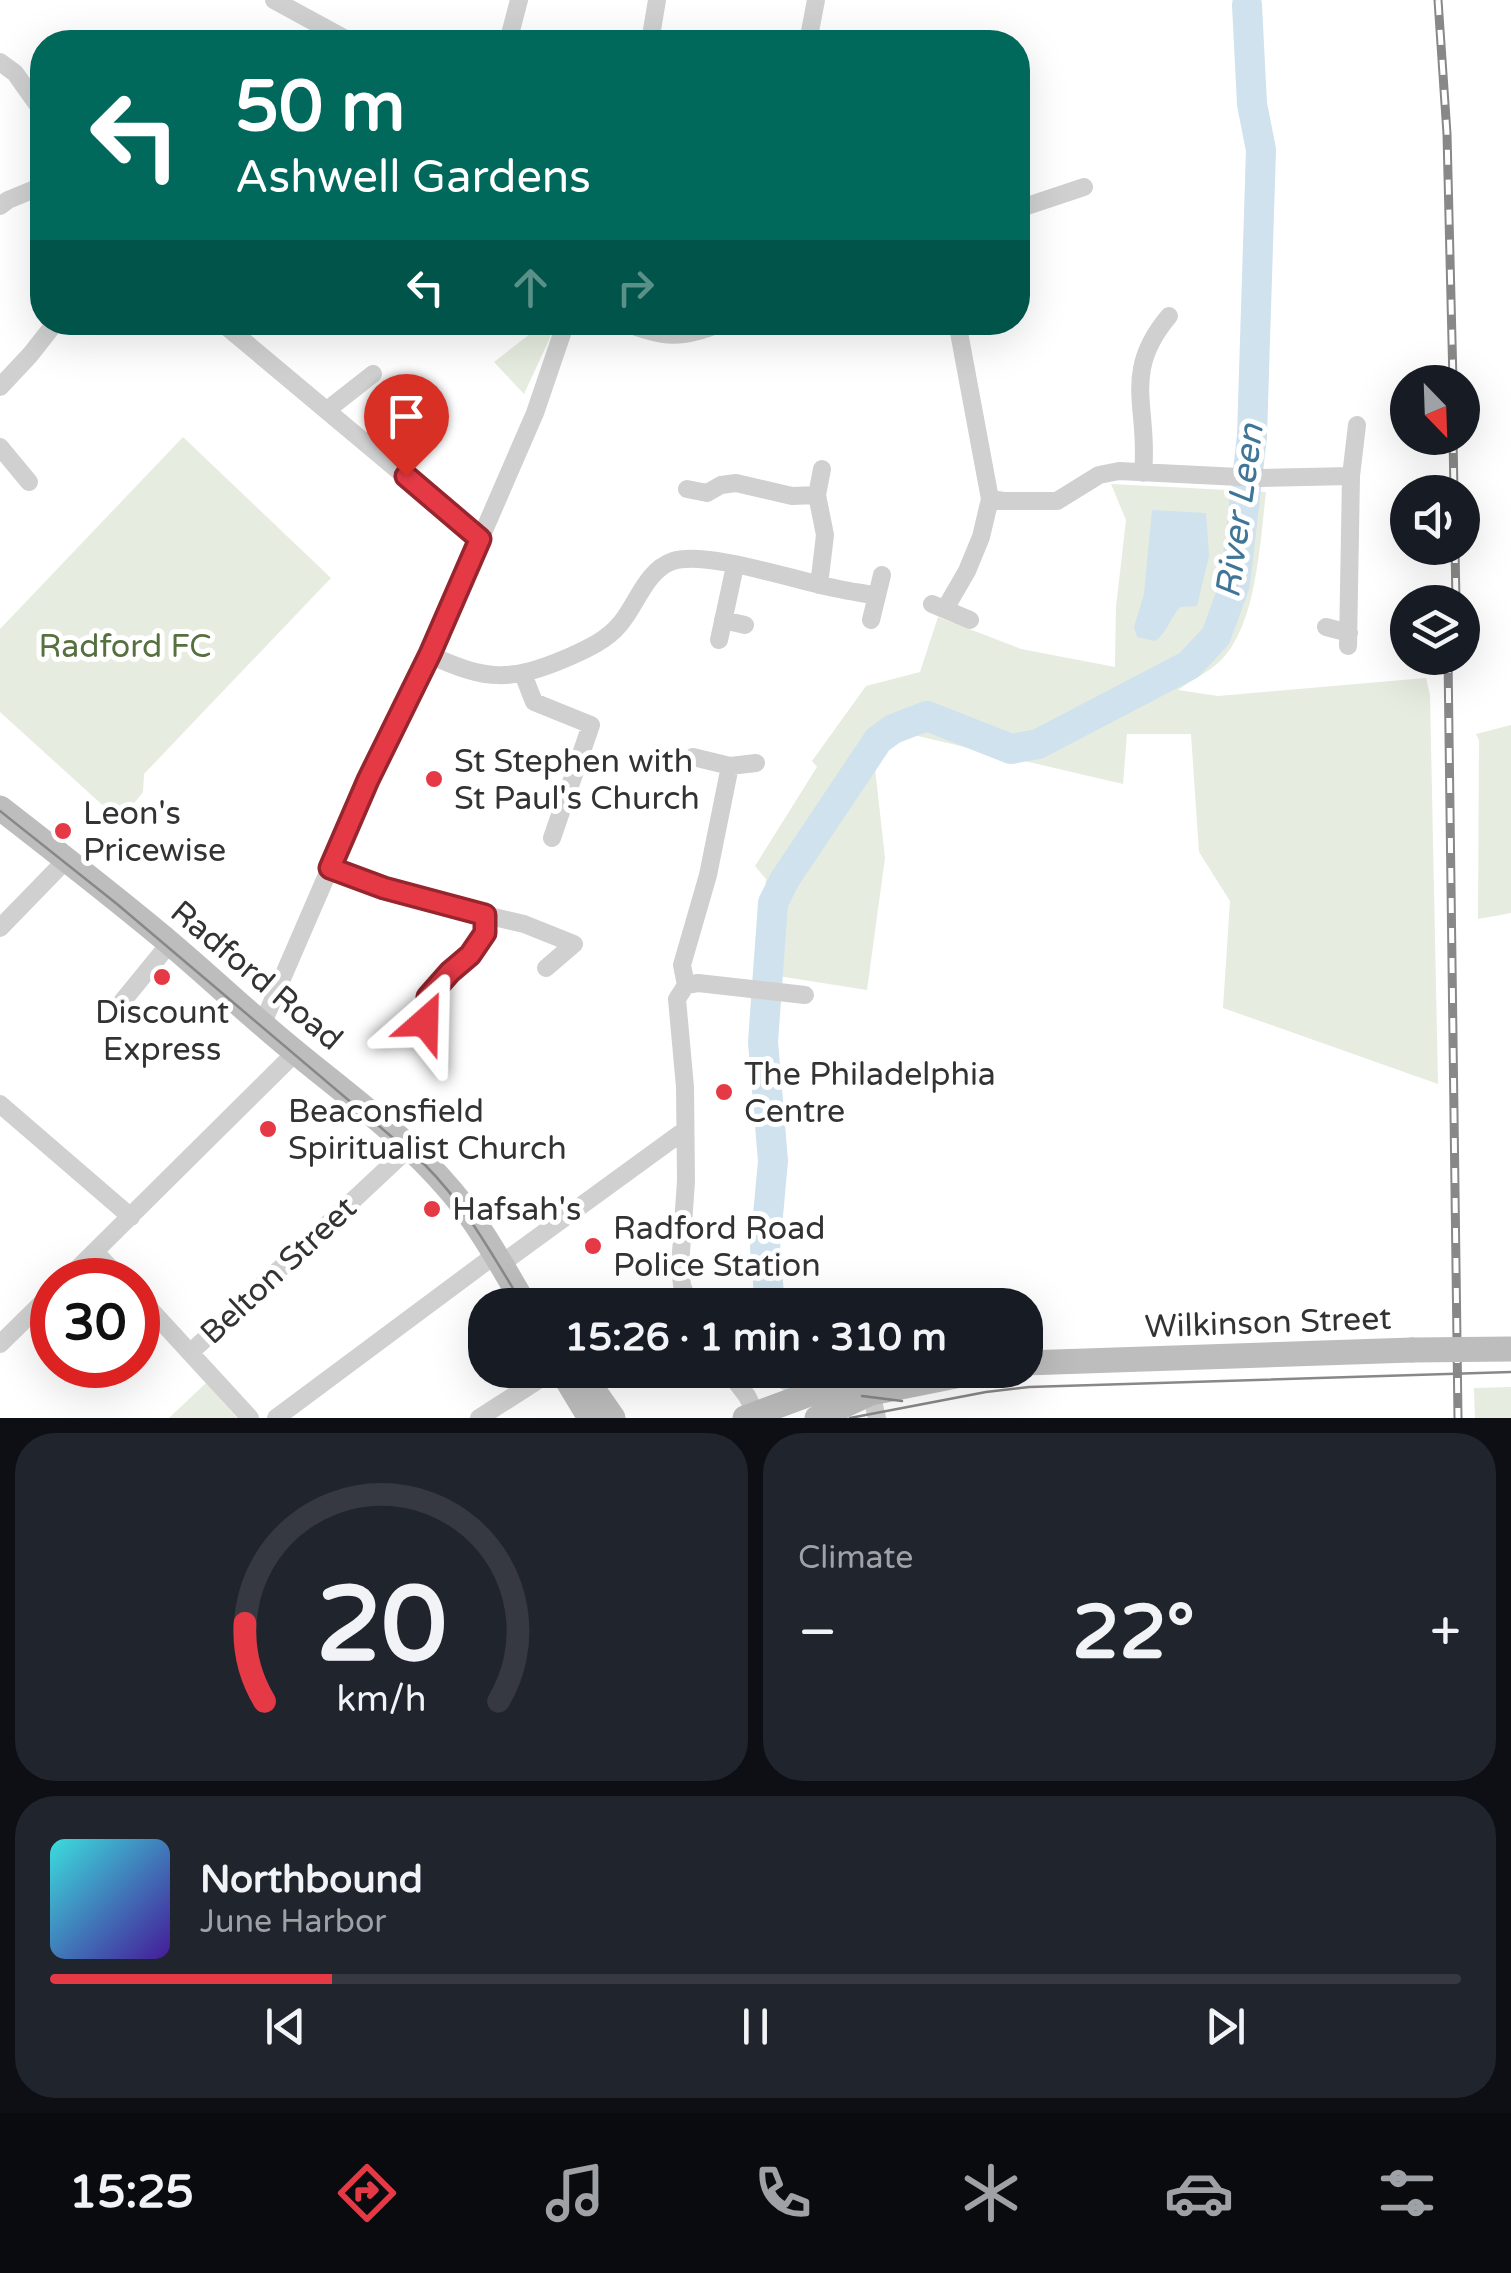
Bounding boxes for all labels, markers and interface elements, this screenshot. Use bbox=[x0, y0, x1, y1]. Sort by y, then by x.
text: 50 m bbox=[235, 66, 405, 150]
icon: left bbox=[70, 70, 200, 200]
text: Ashwell Gardens bbox=[235, 151, 591, 205]
icon: left bbox=[398, 260, 453, 315]
icon: ahead bbox=[503, 260, 558, 315]
icon: right bbox=[608, 260, 663, 315]
north arrow bbox=[1390, 365, 1480, 455]
map controls bbox=[1390, 365, 1480, 675]
pin bbox=[364, 374, 449, 477]
icon: arrive bbox=[379, 389, 434, 444]
water label: River Leen bbox=[1207, 420, 1273, 601]
button: sound bbox=[1390, 475, 1480, 565]
button: layers bbox=[1390, 585, 1480, 675]
park label: Radford FC bbox=[38, 628, 212, 666]
place label: St Stephen with St Paul's Church bbox=[454, 743, 700, 818]
marker: St Stephen with St Paul's Church bbox=[423, 768, 445, 790]
place label: Leon's Pricewise bbox=[83, 795, 226, 870]
marker: Leon's Pricewise bbox=[52, 820, 74, 842]
street label: Radford Road bbox=[163, 893, 350, 1059]
marker: Discount Express bbox=[151, 966, 173, 988]
position arrow bbox=[373, 970, 477, 1074]
place label: Discount Express bbox=[95, 994, 229, 1069]
place label: The Philadelphia Centre bbox=[744, 1056, 996, 1131]
marker: The Philadelphia Centre bbox=[713, 1081, 735, 1103]
place label: Beaconsfield Spiritualist Church bbox=[288, 1093, 567, 1168]
marker: Beaconsfield Spiritualist Church bbox=[257, 1118, 279, 1140]
street label: Belton Street bbox=[193, 1189, 364, 1352]
place label: Hafsah's bbox=[452, 1191, 581, 1229]
marker: Hafsah's bbox=[421, 1198, 443, 1220]
place label: Radford Road Police Station bbox=[613, 1210, 825, 1285]
marker: Radford Road Police Station bbox=[582, 1235, 604, 1257]
speed limit sign: 30 bbox=[30, 1258, 160, 1388]
street label: Wilkinson Street bbox=[1144, 1300, 1392, 1346]
text: 15:26 · 1 min · 310 m bbox=[564, 1315, 947, 1361]
text: Climate bbox=[798, 1539, 913, 1577]
text: 20 bbox=[316, 1564, 447, 1689]
text: 22° bbox=[1072, 1588, 1195, 1678]
text: − bbox=[798, 1600, 837, 1666]
text: + bbox=[1430, 1600, 1461, 1666]
text: km/h bbox=[337, 1678, 426, 1721]
text: Northbound bbox=[200, 1857, 423, 1903]
text: June Harbor bbox=[200, 1903, 387, 1941]
icon: previous bbox=[258, 1999, 313, 2054]
icon: pause bbox=[728, 1999, 783, 2054]
icon: next bbox=[1198, 1999, 1253, 2054]
icon: directions bbox=[332, 2158, 402, 2228]
icon: music bbox=[540, 2158, 610, 2228]
icon: phone bbox=[748, 2158, 818, 2228]
icon: climate bbox=[956, 2158, 1026, 2228]
icon: car bbox=[1164, 2158, 1234, 2228]
icon: filters bbox=[1372, 2158, 1442, 2228]
text: 15:25 bbox=[69, 2166, 194, 2220]

